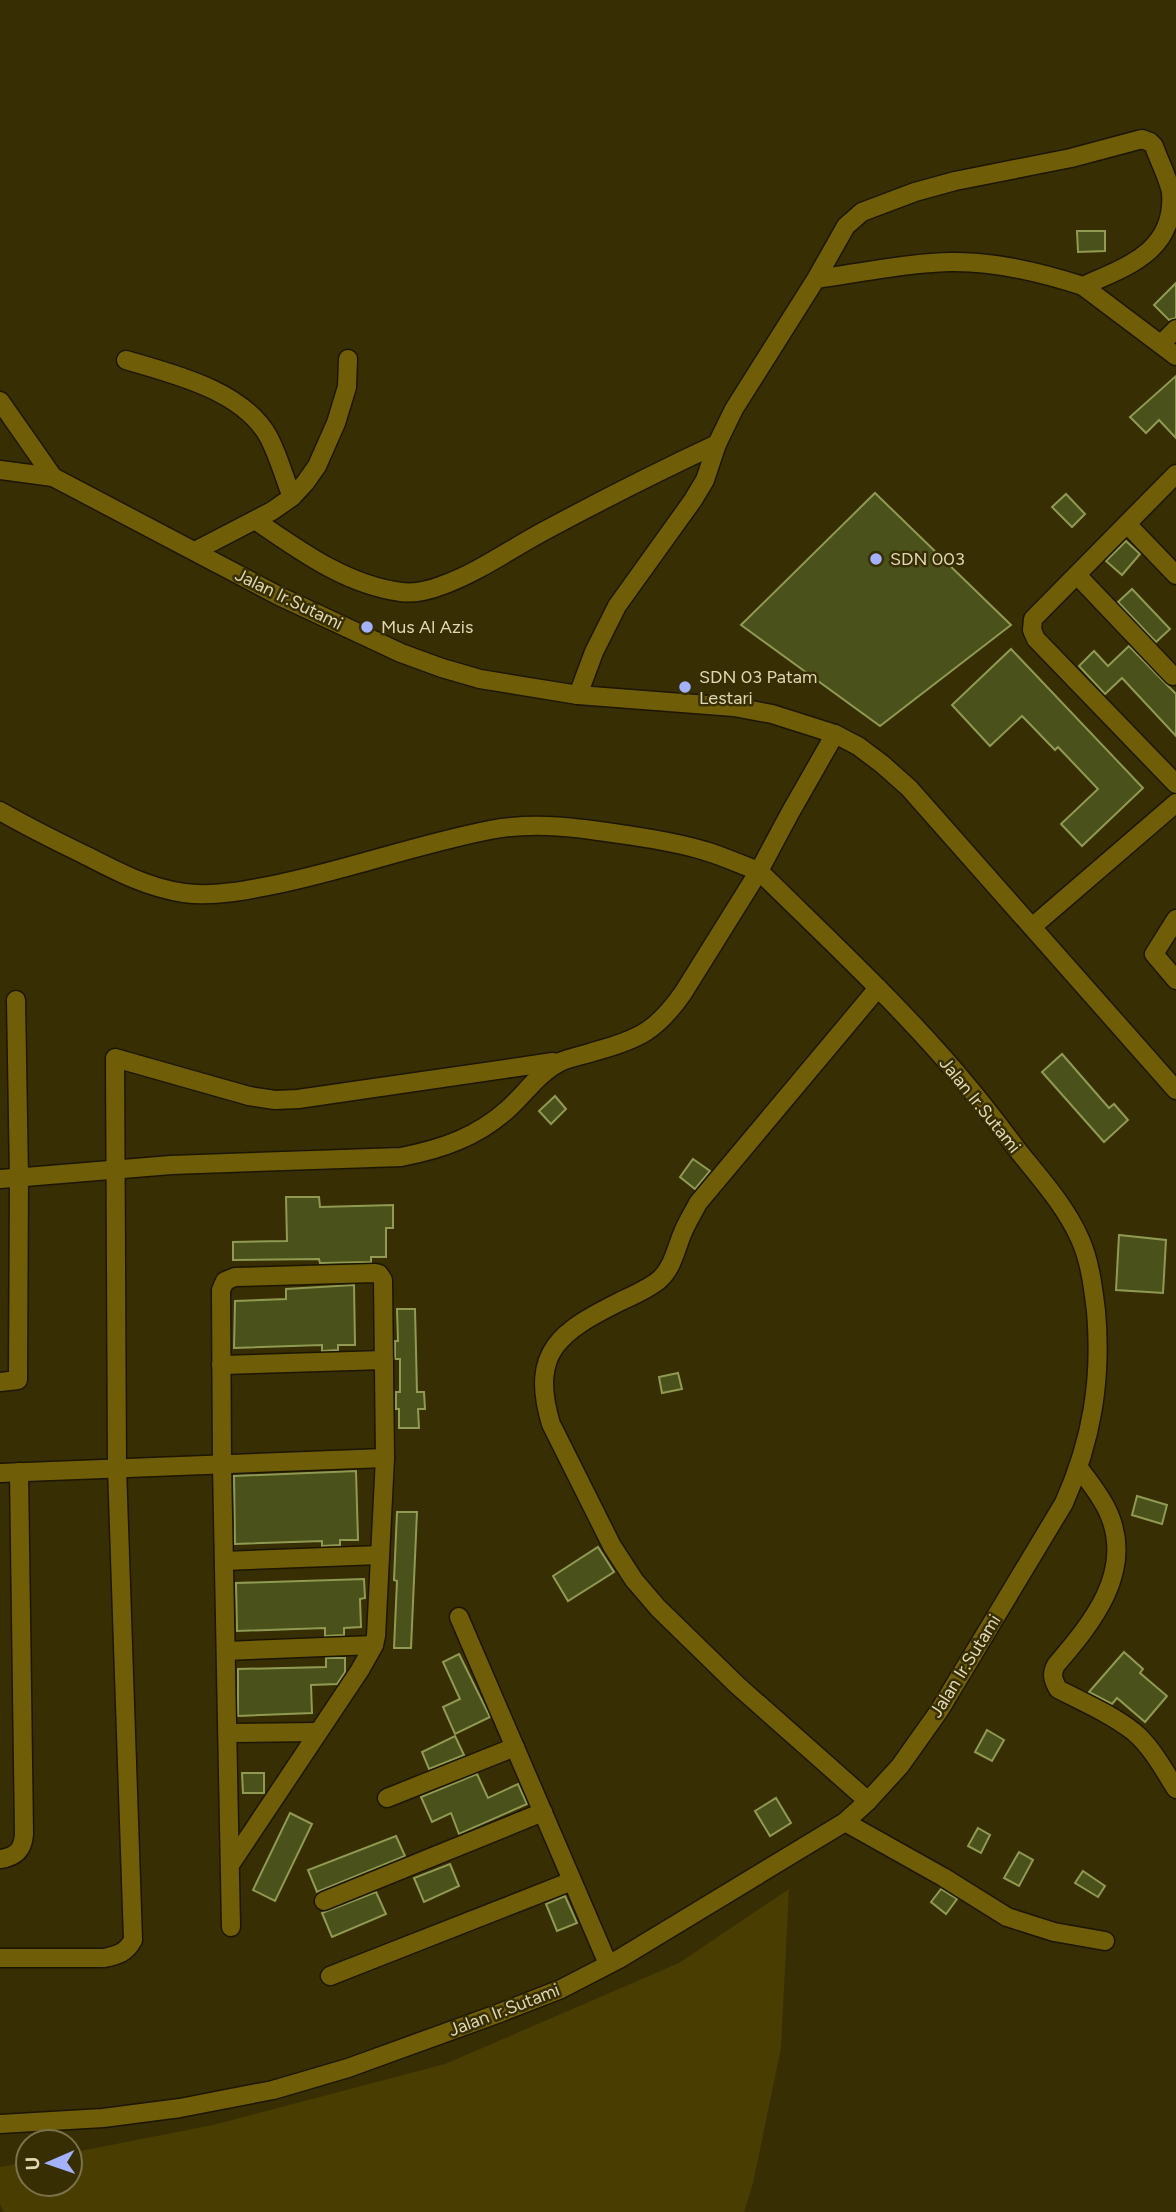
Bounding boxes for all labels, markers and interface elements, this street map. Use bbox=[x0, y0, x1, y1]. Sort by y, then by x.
place label: SDN 003 bbox=[890, 548, 965, 570]
marker: SDN 003 bbox=[868, 551, 884, 567]
street label: Jalan Ir.Sutami bbox=[231, 563, 347, 635]
place label: Mus Al Azis bbox=[381, 616, 473, 638]
marker: Mus Al Azis bbox=[359, 619, 375, 635]
place label: SDN 03 Patam Lestari bbox=[699, 666, 817, 709]
marker: SDN 03 Patam Lestari bbox=[677, 679, 693, 695]
street label: Jalan Ir.Sutami bbox=[935, 1052, 1025, 1158]
street label: Jalan Ir.Sutami bbox=[925, 1610, 1005, 1722]
street label: Jalan Ir.Sutami bbox=[445, 1979, 563, 2041]
north arrow bbox=[14, 2128, 84, 2198]
text: U bbox=[21, 2156, 44, 2171]

